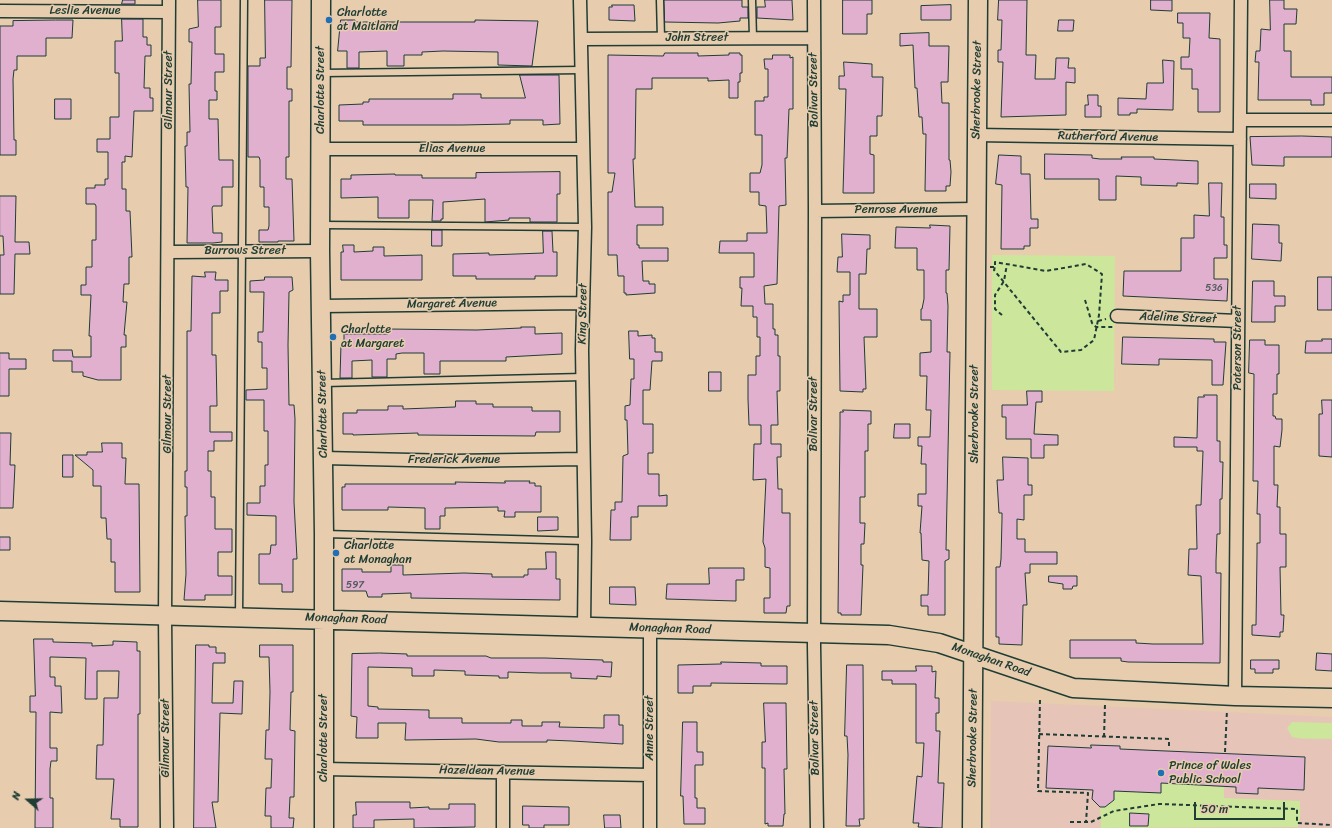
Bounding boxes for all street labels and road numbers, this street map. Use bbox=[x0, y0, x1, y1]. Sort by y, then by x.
street label: Leslie Avenue bbox=[49, 4, 121, 18]
street label: John Street bbox=[666, 31, 728, 45]
street label: Sherbrooke Street bbox=[969, 40, 985, 140]
street label: Charlotte Street bbox=[314, 46, 328, 134]
street label: Gilmour Street bbox=[162, 51, 176, 129]
street label: Bolivar Street bbox=[806, 52, 822, 128]
street label: Rutherford Avenue bbox=[1058, 129, 1158, 145]
street label: Elias Avenue bbox=[419, 142, 485, 156]
street label: Penrose Avenue bbox=[854, 203, 938, 217]
street label: Burrows Street bbox=[204, 244, 286, 258]
street label: King Street bbox=[575, 283, 591, 345]
street label: Margaret Avenue bbox=[407, 296, 497, 312]
street label: Paterson Street bbox=[1231, 306, 1245, 390]
street label: Adeline Street bbox=[1139, 309, 1217, 327]
street label: Sherbrooke Street bbox=[968, 365, 982, 463]
street label: Charlotte Street bbox=[315, 370, 331, 458]
street label: Gilmour Street bbox=[161, 375, 175, 453]
street label: Bolivar Street bbox=[807, 377, 821, 451]
street label: Frederick Avenue bbox=[408, 453, 500, 467]
street label: Monaghan Road bbox=[305, 610, 387, 628]
street label: Monaghan Road bbox=[629, 620, 711, 638]
street label: Monaghan Road bbox=[950, 640, 1032, 680]
street label: Sherbrooke Street bbox=[965, 688, 981, 788]
street label: Charlotte Street bbox=[317, 694, 331, 782]
street label: Anne Street bbox=[643, 696, 657, 760]
street label: Gilmour Street bbox=[159, 699, 173, 777]
street label: Bolivar Street bbox=[807, 700, 823, 776]
street label: Hazeldean Avenue bbox=[439, 763, 535, 779]

